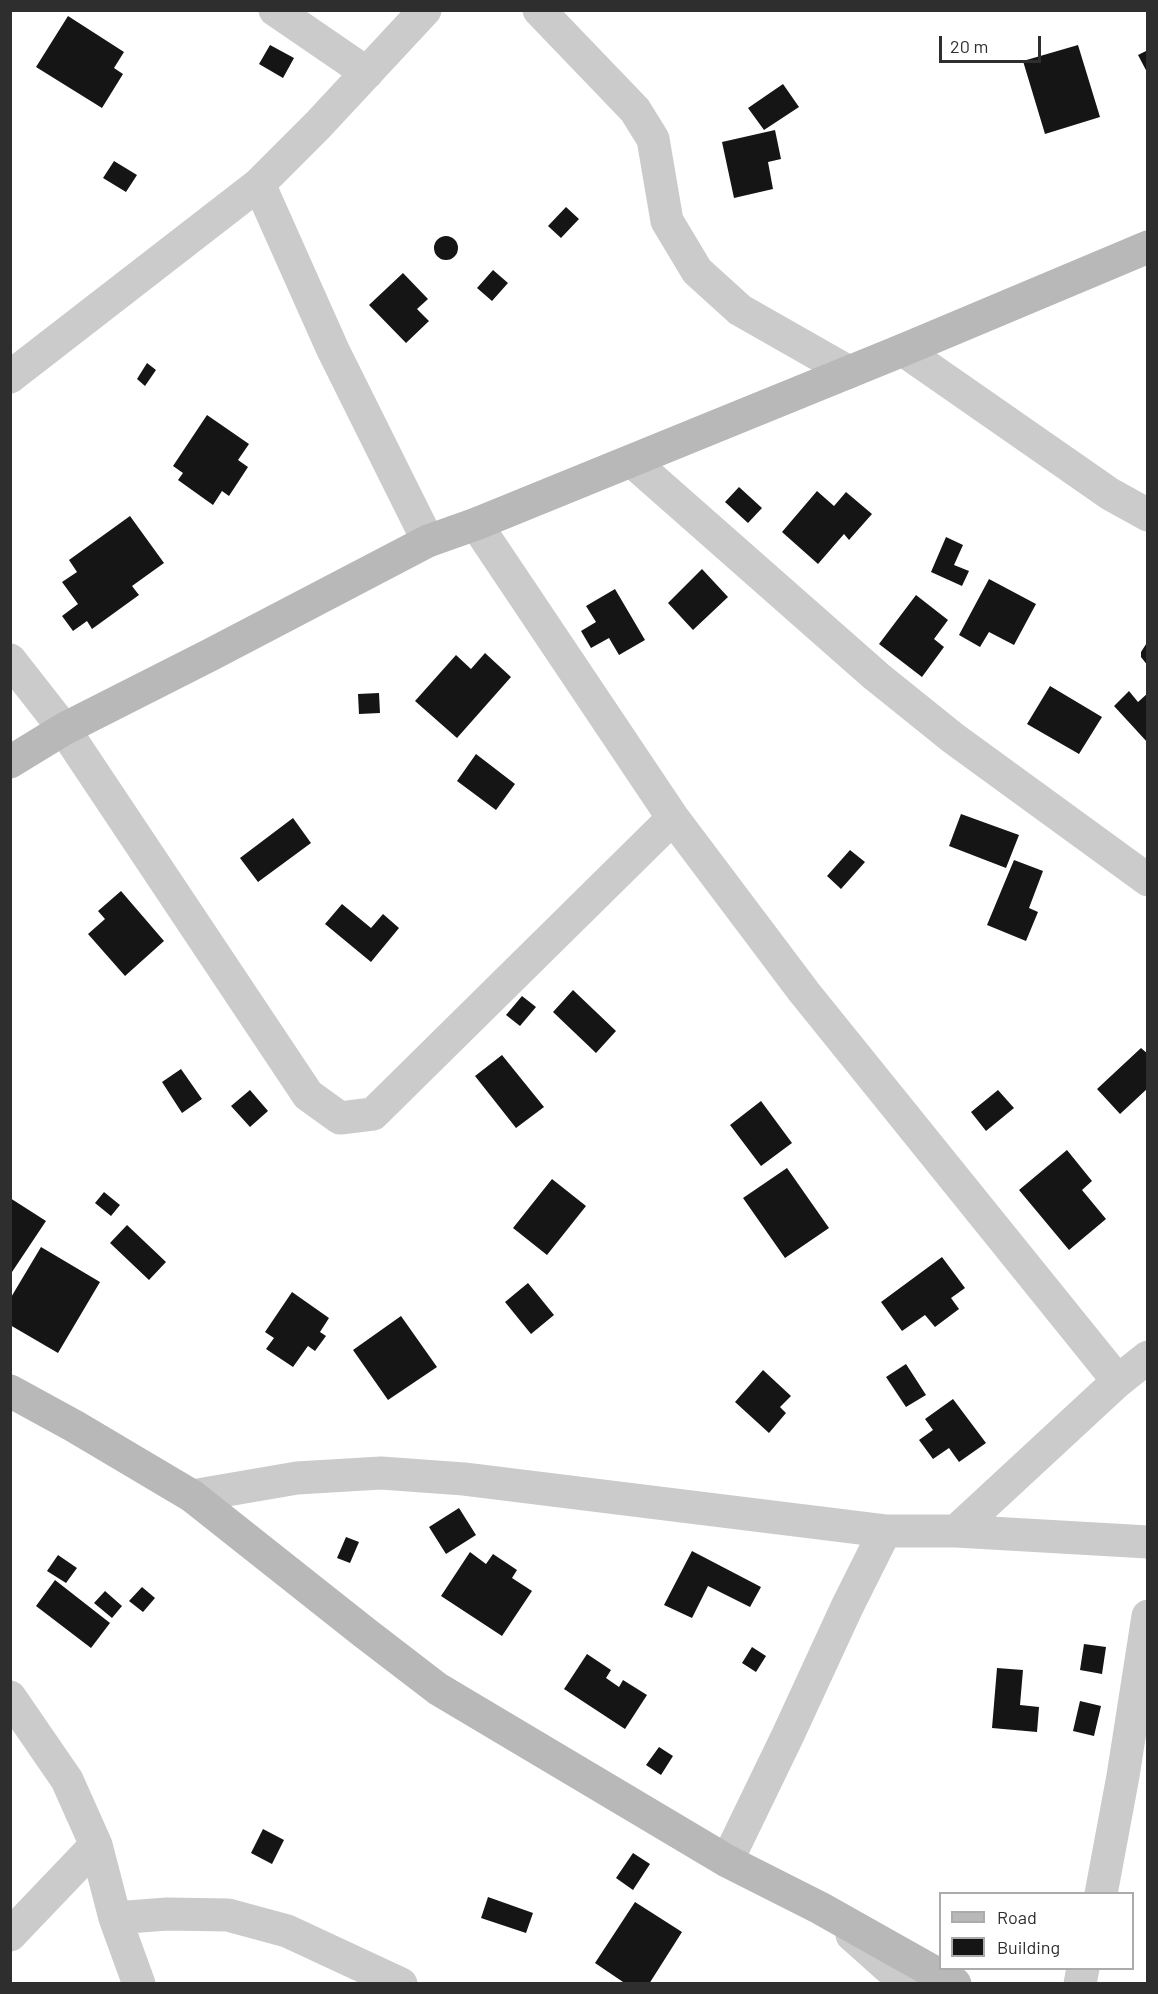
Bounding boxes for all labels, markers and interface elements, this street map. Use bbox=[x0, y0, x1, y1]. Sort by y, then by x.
scale bar bbox=[942, 24, 1044, 62]
text: 20 m bbox=[950, 35, 988, 57]
legend bbox=[939, 1892, 1134, 1970]
text: Road bbox=[997, 1906, 1037, 1928]
text: Building bbox=[997, 1936, 1060, 1958]

